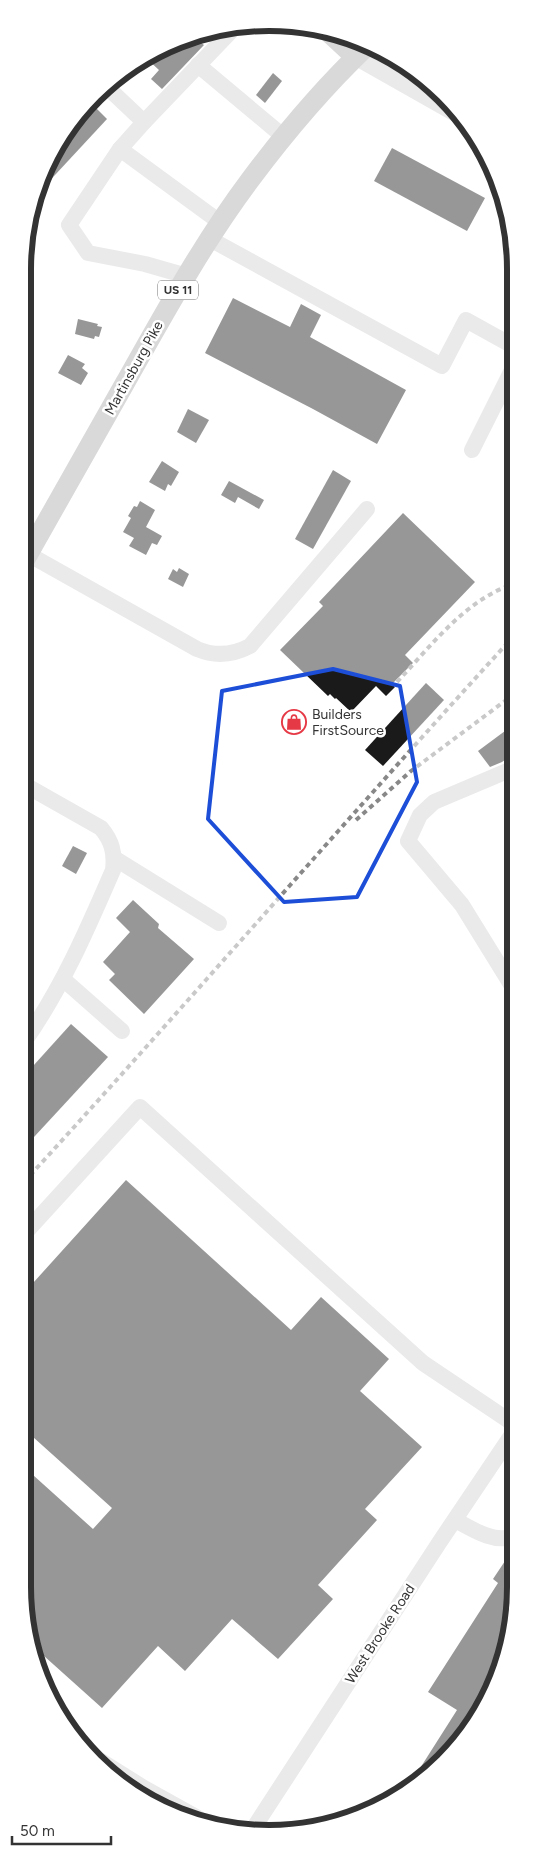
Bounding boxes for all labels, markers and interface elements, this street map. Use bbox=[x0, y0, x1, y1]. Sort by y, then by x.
road number: US 11 bbox=[158, 280, 198, 300]
street label: Martinsburg Pike bbox=[101, 318, 167, 418]
place label: Builders FirstSource bbox=[312, 706, 384, 739]
shop icon: Builders FirstSource bbox=[281, 709, 307, 735]
street label: West Brooke Road bbox=[341, 1581, 419, 1687]
scale bar bbox=[12, 1814, 111, 1846]
text: 50 m bbox=[20, 1822, 55, 1840]

